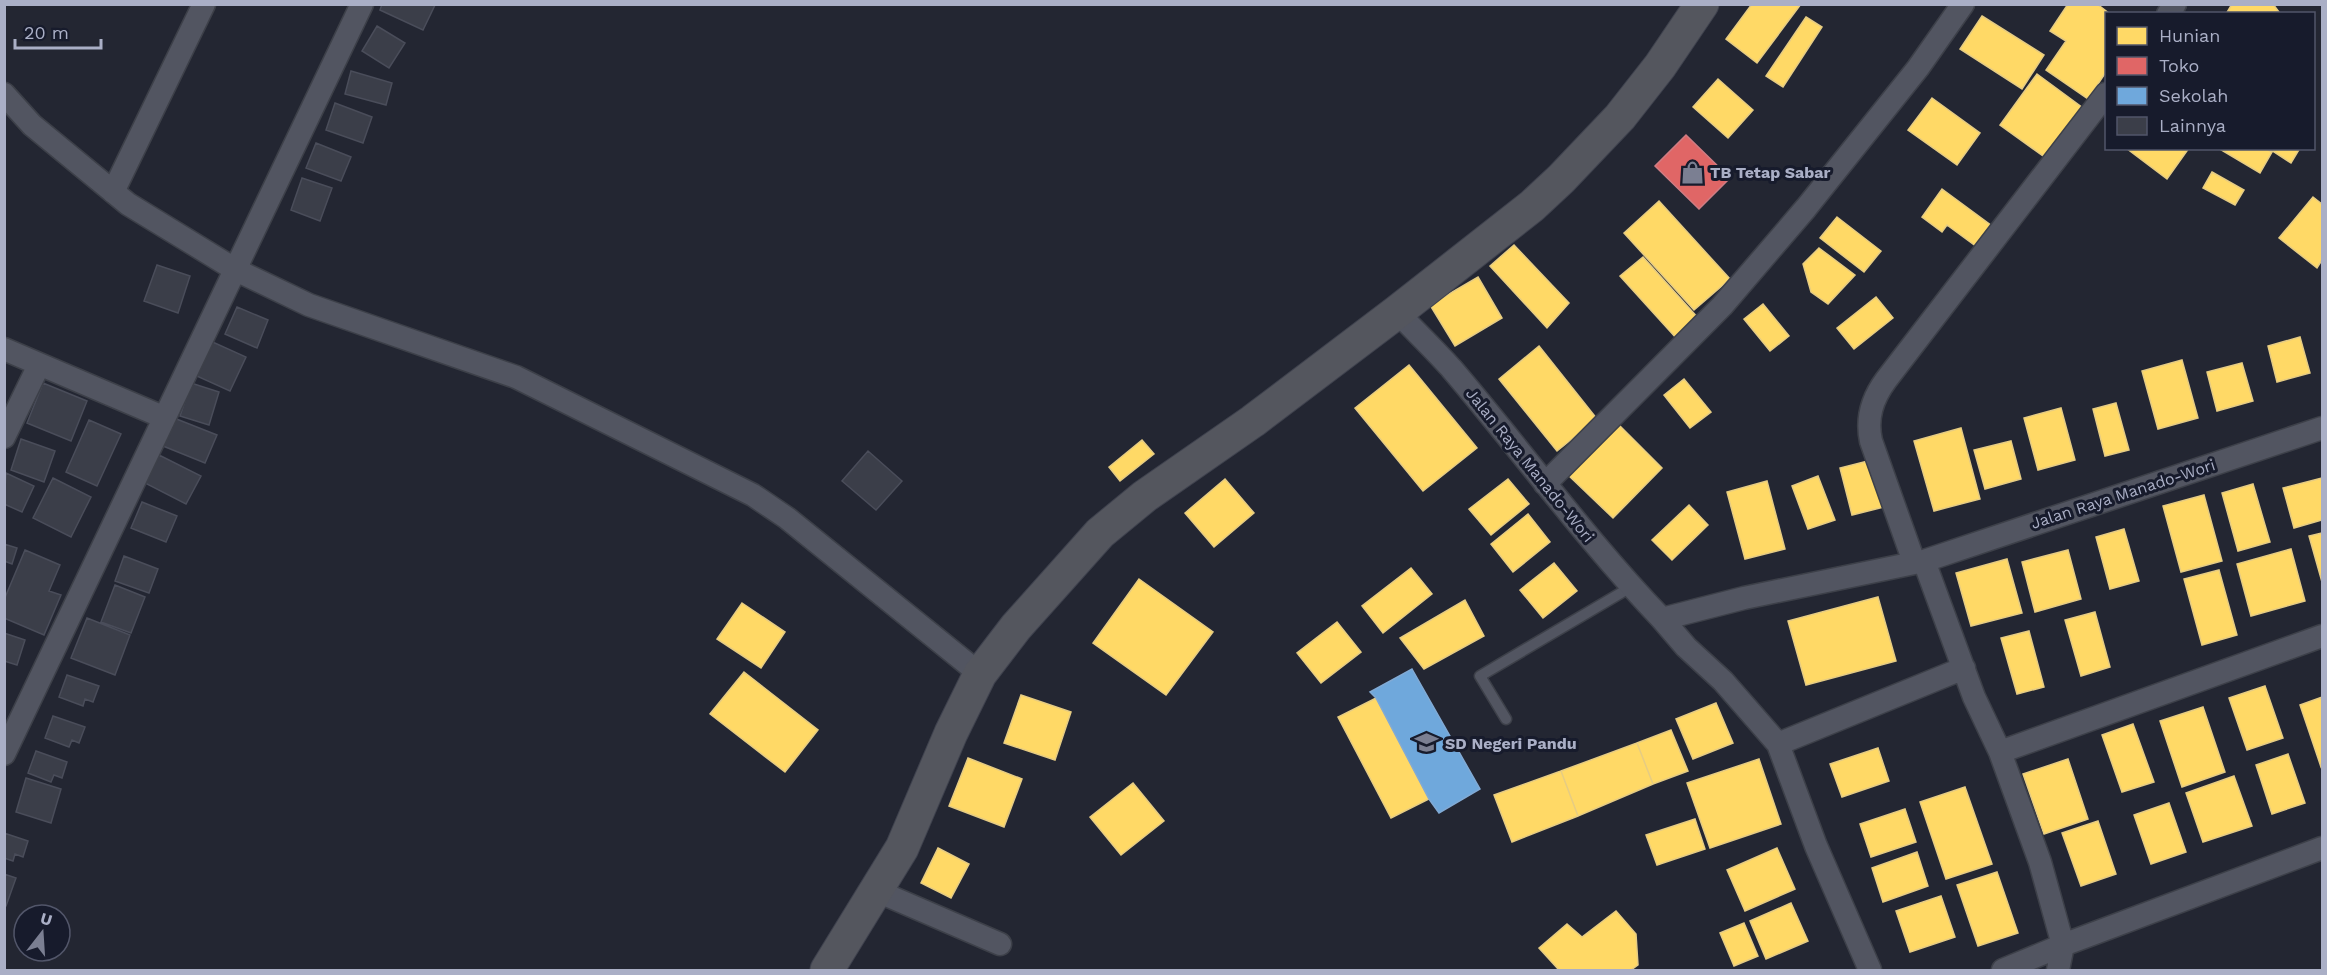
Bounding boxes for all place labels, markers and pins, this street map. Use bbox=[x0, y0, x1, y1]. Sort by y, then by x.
shop icon: TB Tetap Sabar bbox=[1679, 159, 1705, 185]
place label: TB Tetap Sabar bbox=[1710, 163, 1831, 182]
school or university icon: SD Negeri Pandu bbox=[1414, 730, 1440, 756]
place label: SD Negeri Pandu bbox=[1445, 734, 1577, 753]

